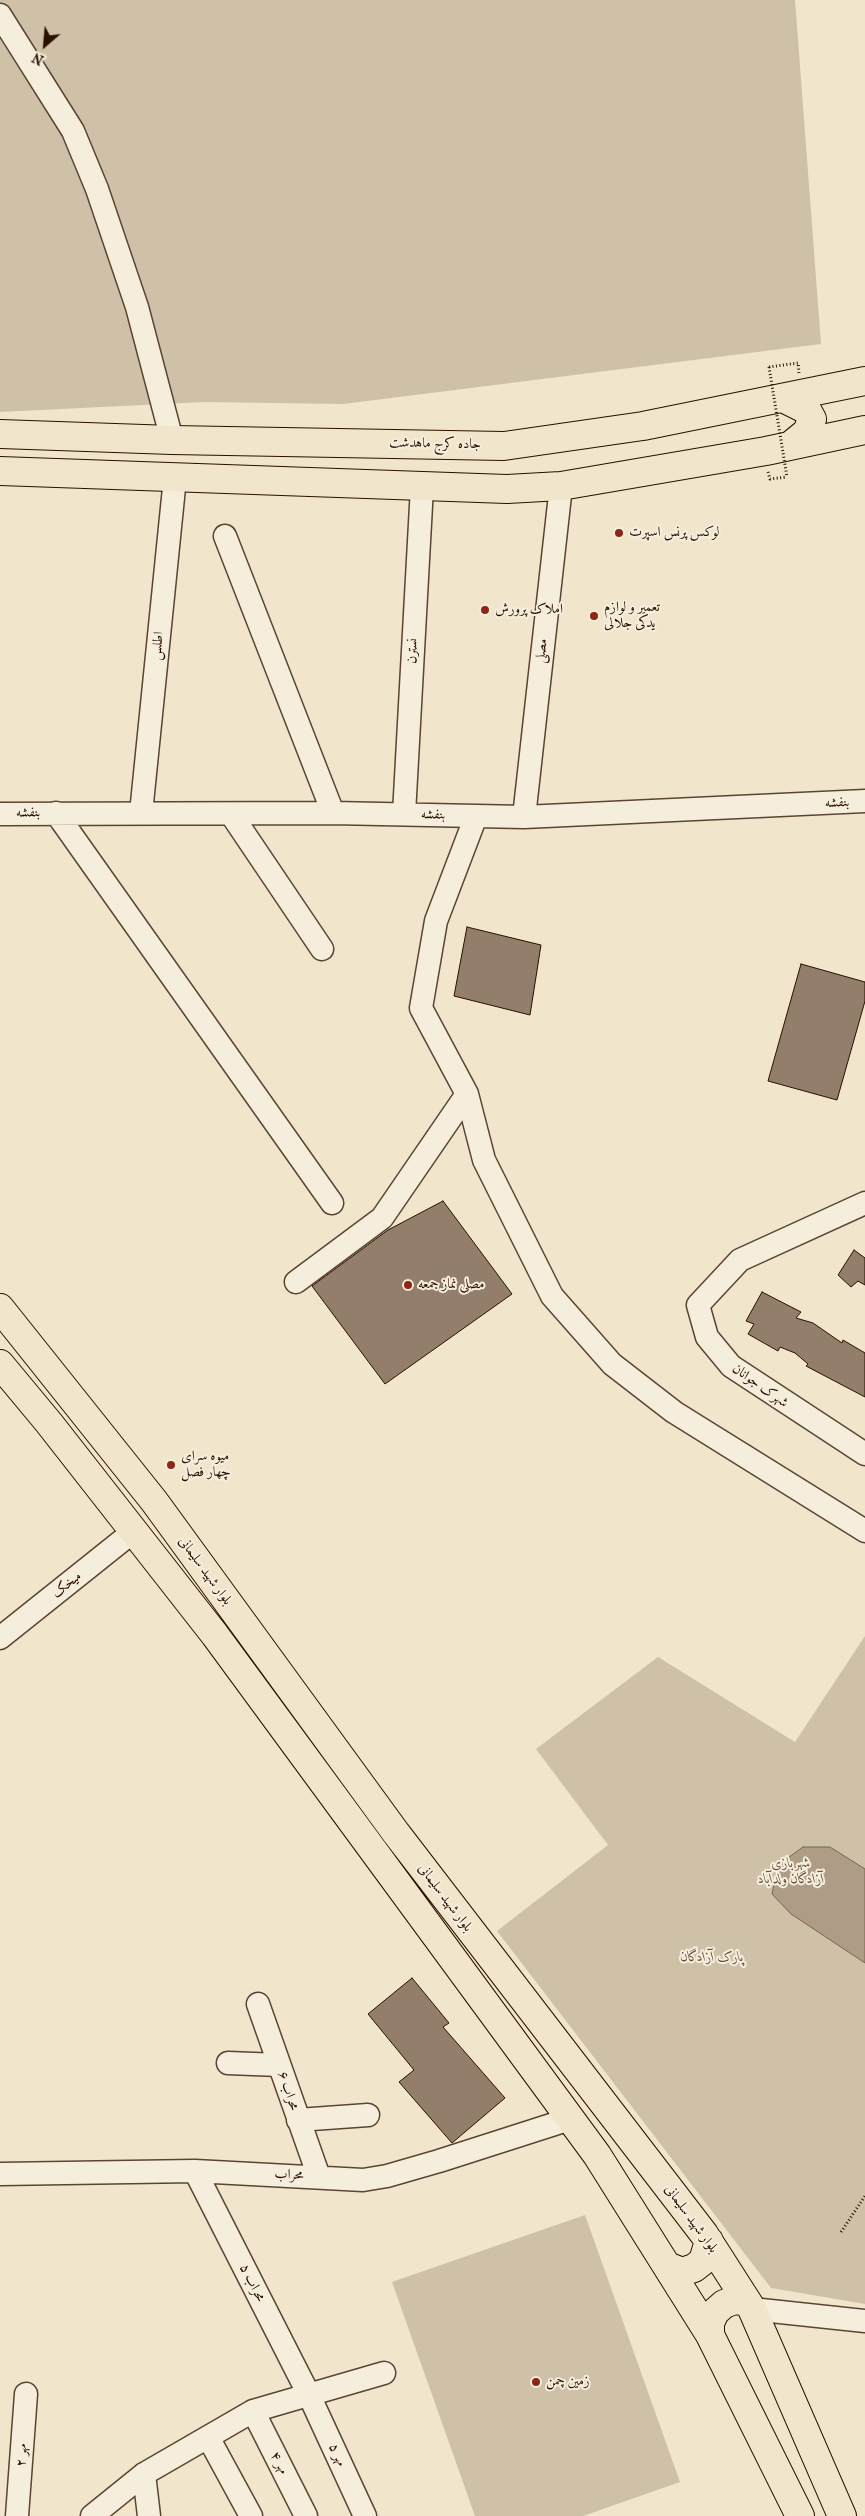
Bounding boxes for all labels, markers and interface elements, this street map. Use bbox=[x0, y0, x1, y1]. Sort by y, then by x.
north arrow bbox=[20, 20, 70, 70]
text: N bbox=[29, 49, 47, 69]
street label: جاده کرج ماهدشت bbox=[389, 435, 481, 453]
place label: لوکس پرنس اسپرت bbox=[629, 525, 719, 541]
marker: لوکس پرنس اسپرت bbox=[613, 527, 625, 539]
place label: تعمیر و لوازم یدکی جلالی bbox=[604, 600, 660, 632]
place label: املاک پرورش bbox=[495, 602, 563, 618]
marker: املاک پرورش bbox=[479, 604, 491, 616]
marker: تعمیر و لوازم یدکی جلالی bbox=[588, 610, 600, 622]
street label: اطلس bbox=[148, 631, 168, 661]
street label: نسترن bbox=[404, 638, 422, 664]
street label: مصلی bbox=[532, 638, 552, 664]
street label: بنفشه bbox=[824, 794, 850, 812]
street label: بنفشه bbox=[16, 804, 40, 822]
street label: بنفشه bbox=[421, 806, 445, 824]
place label: مصلی نماز جمعه bbox=[418, 1277, 484, 1293]
marker: مصلی نماز جمعه bbox=[402, 1279, 414, 1291]
street label: شهرک جوانان bbox=[729, 1361, 791, 1411]
place label: میوه سرای چهار فصل bbox=[181, 1449, 231, 1481]
marker: میوه سرای چهار فصل bbox=[165, 1459, 177, 1471]
street label: بلوار شهید سلیمانی bbox=[174, 1533, 236, 1609]
street label: میخک bbox=[49, 1568, 85, 1602]
park label: شهربازی آزادگان ولدآباد bbox=[758, 1856, 824, 1888]
street label: بلوار شهید سلیمانی bbox=[414, 1861, 476, 1935]
park label: پارک آزادگان bbox=[680, 1950, 744, 1966]
street label: محراب ۶ bbox=[273, 2069, 303, 2113]
street label: محراب bbox=[274, 2166, 304, 2184]
street label: بلوار شهید سلیمانی bbox=[660, 2181, 722, 2257]
street label: محراب ۵ bbox=[235, 2261, 269, 2305]
place label: زمین چمن bbox=[546, 2374, 590, 2390]
marker: زمین چمن bbox=[530, 2376, 542, 2388]
street label: مهر ۵ bbox=[324, 2441, 350, 2469]
street label: مهر ۲ bbox=[13, 2443, 31, 2467]
street label: مهر ۴ bbox=[266, 2449, 292, 2477]

